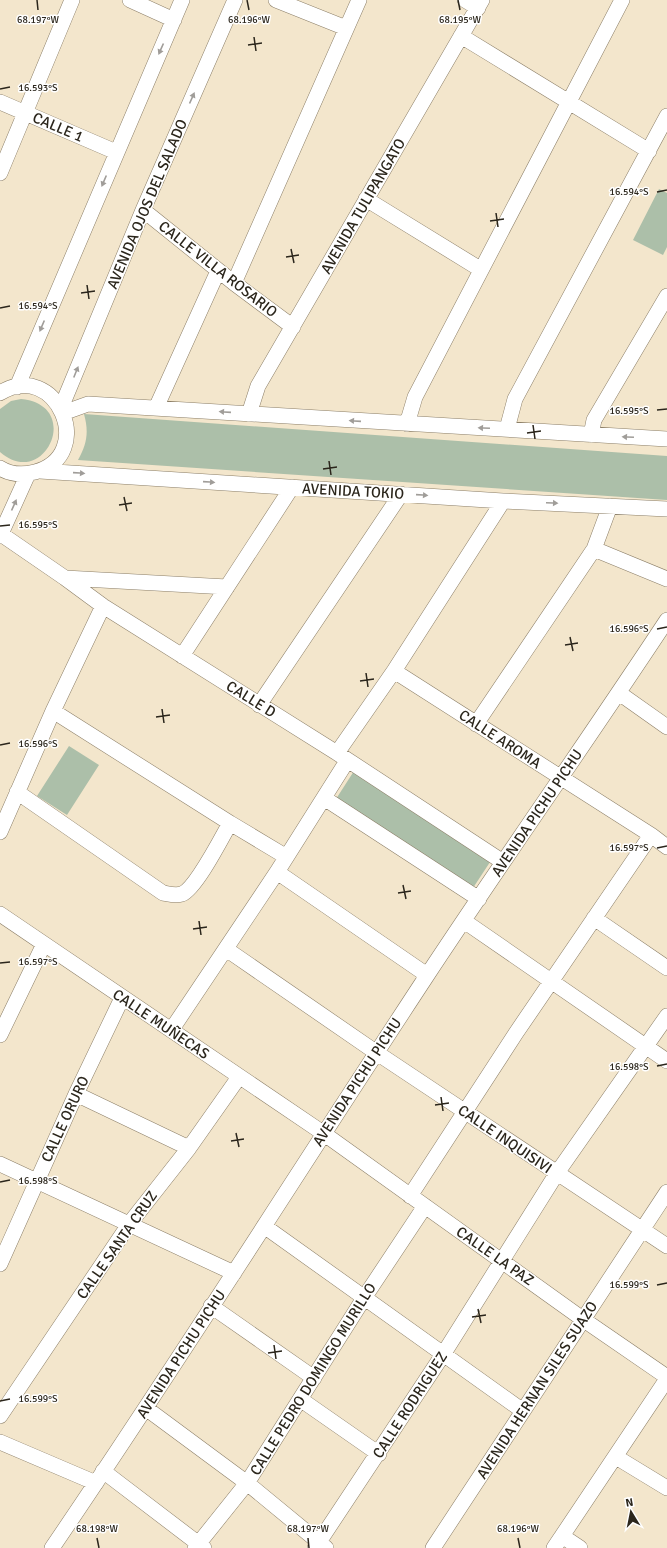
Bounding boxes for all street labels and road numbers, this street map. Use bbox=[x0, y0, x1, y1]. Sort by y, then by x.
street label: CALLE 1 bbox=[30, 108, 86, 146]
street label: AVENIDA OJOS DEL SALADO bbox=[103, 116, 191, 292]
street label: AVENIDA TULIPANGATO bbox=[317, 135, 409, 277]
street label: CALLE VILLA ROSARIO bbox=[155, 217, 281, 321]
street label: AVENIDA TOKIO bbox=[302, 479, 405, 503]
street label: CALLE D bbox=[223, 677, 279, 721]
street label: CALLE AROMA bbox=[455, 706, 545, 772]
street label: AVENIDA PICHU PICHU bbox=[488, 746, 586, 880]
street label: CALLE MUÑECAS bbox=[109, 984, 213, 1063]
street label: AVENIDA PICHU PICHU bbox=[309, 1014, 405, 1150]
street label: CALLE ORURO bbox=[37, 1073, 93, 1165]
street label: CALLE INQUISIVI bbox=[454, 1101, 556, 1177]
street label: CALLE SANTA CRUZ bbox=[73, 1187, 161, 1303]
street label: CALLE LA PAZ bbox=[453, 1223, 537, 1289]
street label: CALLE PEDRO DOMINGO MURILLO bbox=[246, 1279, 380, 1479]
street label: AVENIDA PICHU PICHU bbox=[133, 1286, 229, 1422]
street label: AVENIDA HERNAN SILES SUAZO bbox=[473, 1298, 601, 1482]
street label: CALLE RODRIGUEZ bbox=[369, 1348, 451, 1462]

